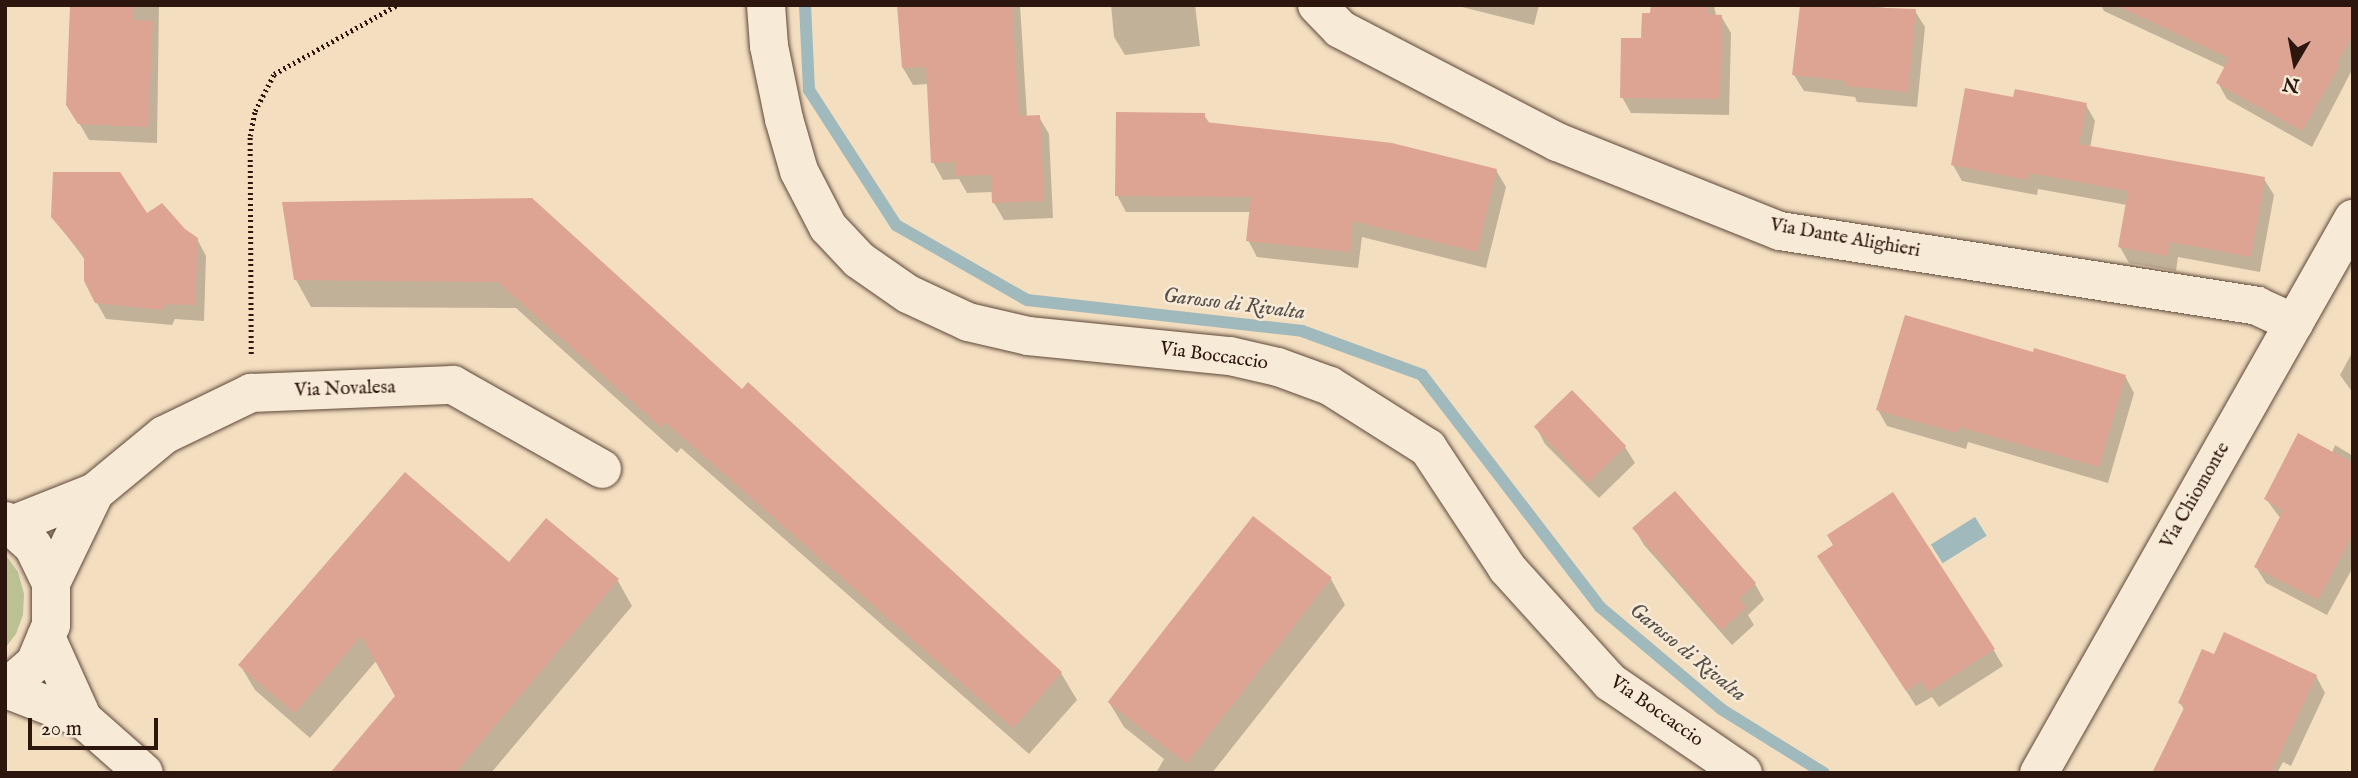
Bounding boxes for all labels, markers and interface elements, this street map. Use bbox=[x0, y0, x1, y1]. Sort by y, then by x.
north arrow bbox=[2260, 28, 2330, 98]
text: N bbox=[2281, 70, 2302, 97]
street label: Via Dante Alighieri bbox=[1768, 215, 1922, 263]
water label: Garosso di Rivalta bbox=[1162, 284, 1306, 326]
street label: Via Boccaccio bbox=[1159, 338, 1269, 376]
street label: Via Novalesa bbox=[294, 377, 396, 403]
street label: Via Chiomonte bbox=[2156, 439, 2236, 553]
water label: Garosso di Rivalta bbox=[1624, 598, 1750, 708]
street label: Via Boccaccio bbox=[1605, 671, 1707, 753]
scale bar bbox=[32, 704, 161, 748]
text: 20 m bbox=[41, 716, 82, 743]

